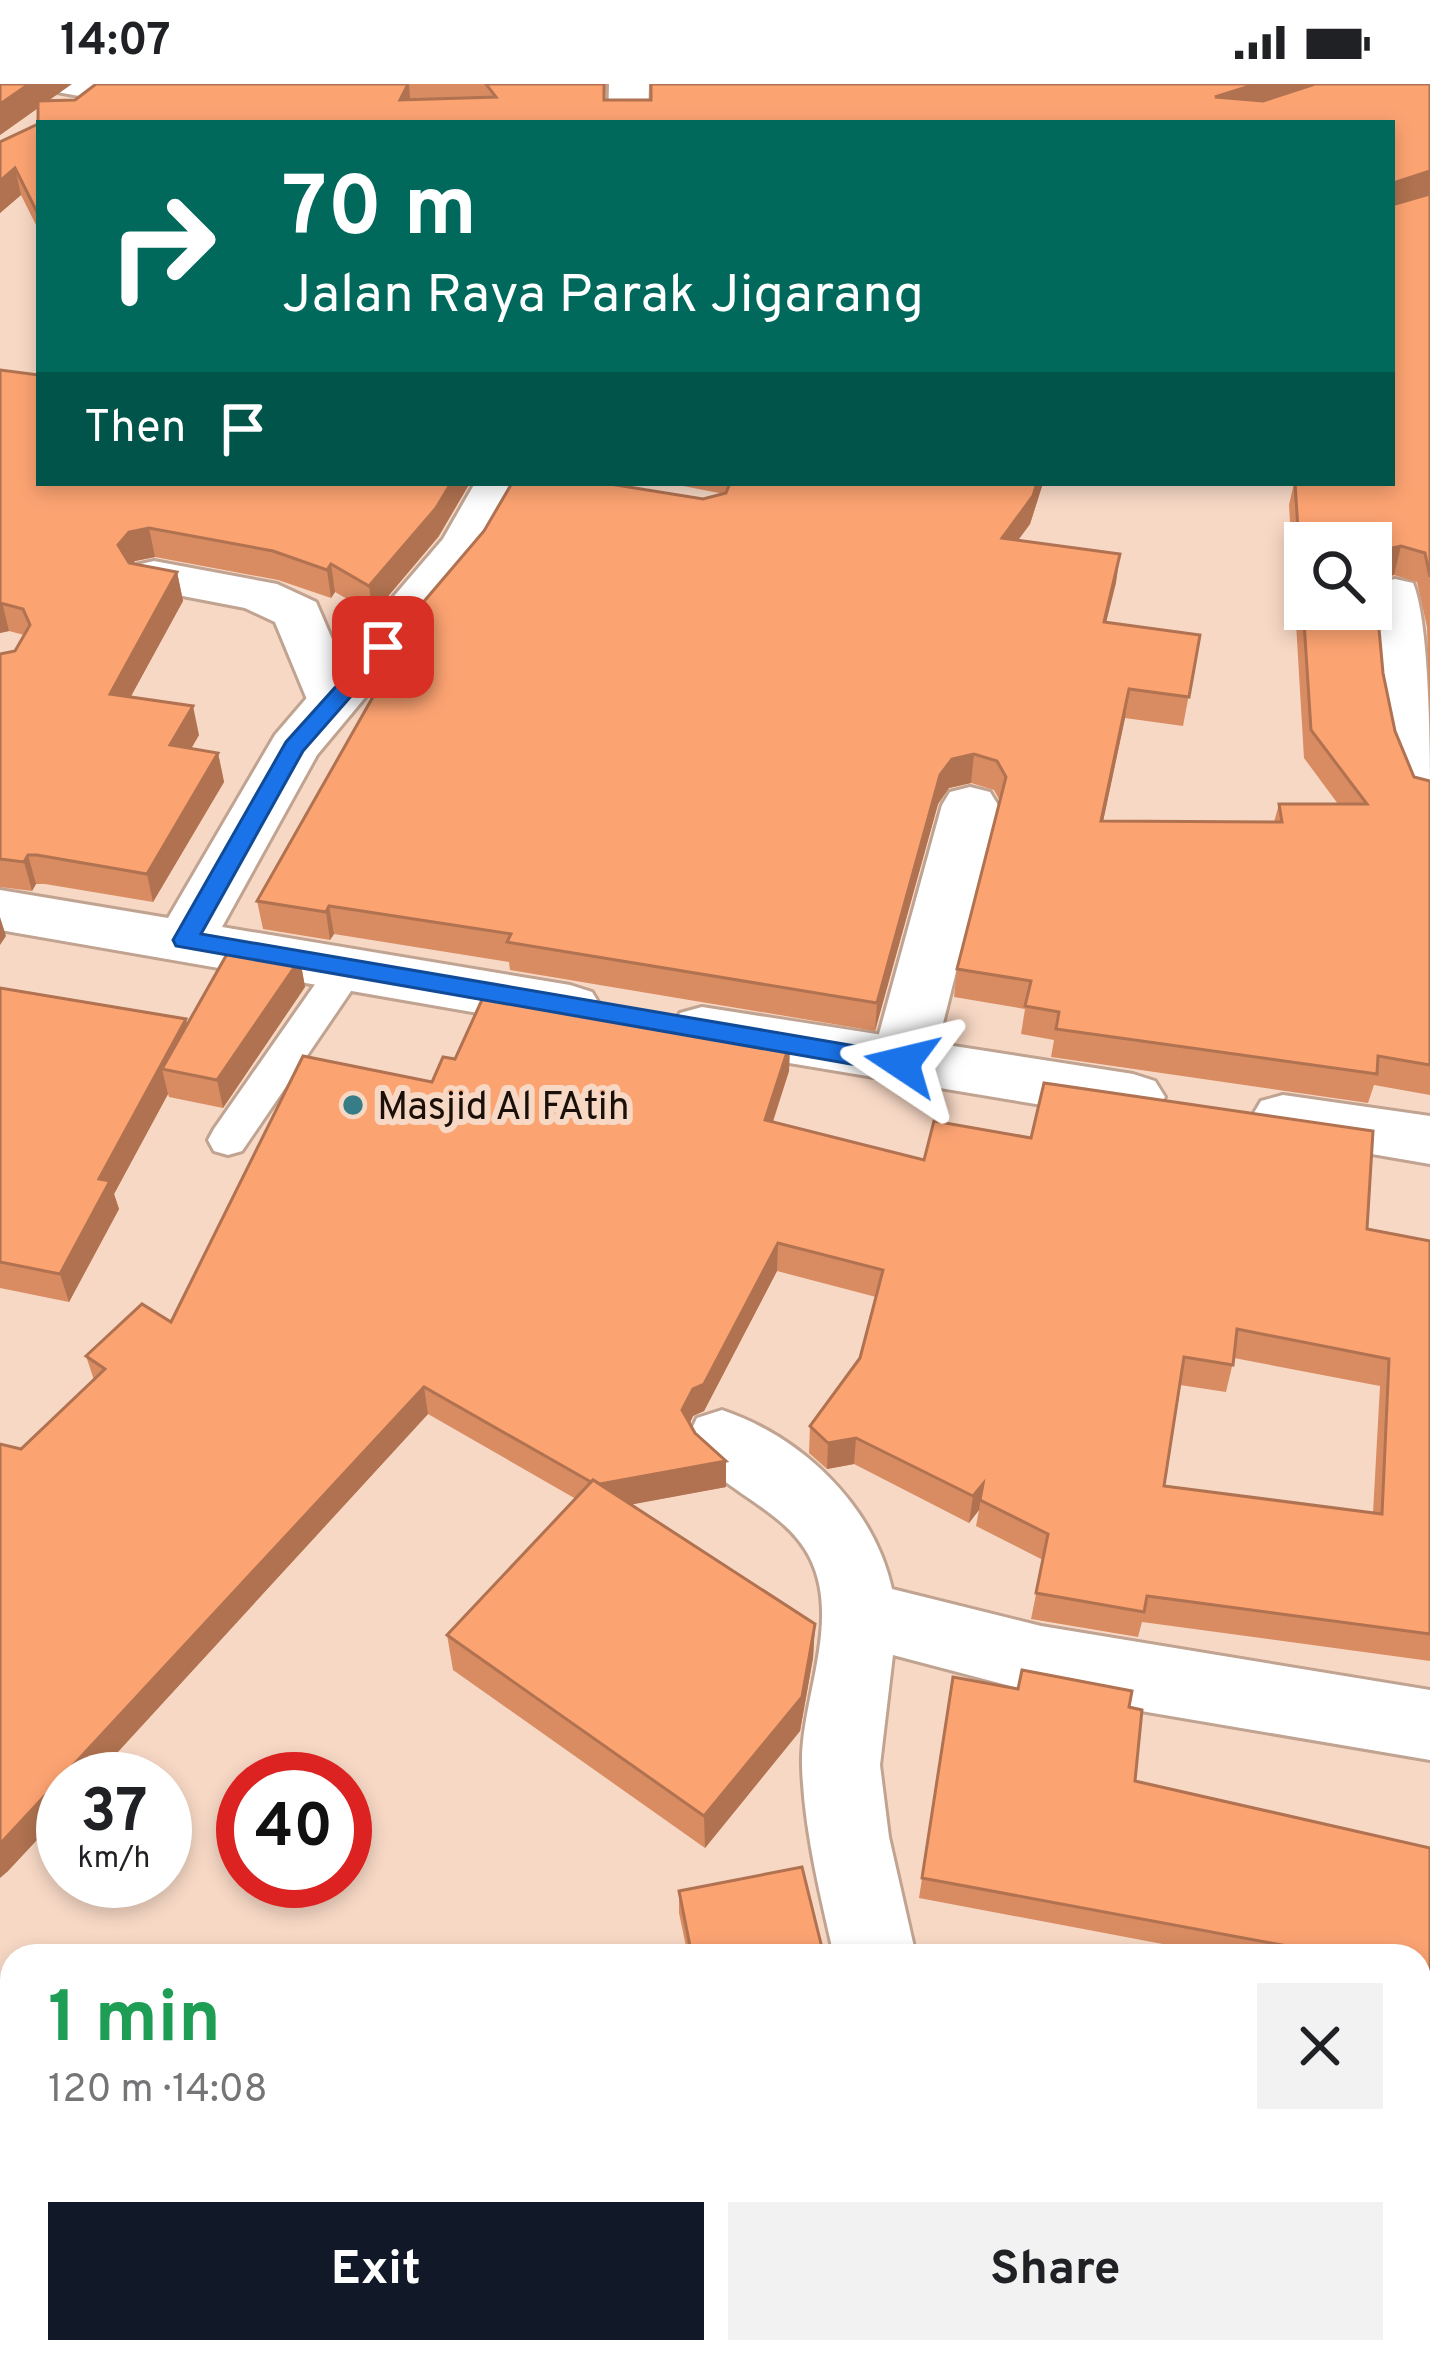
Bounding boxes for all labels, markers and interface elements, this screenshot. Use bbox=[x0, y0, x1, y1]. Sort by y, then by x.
text: 14:07 bbox=[60, 14, 171, 71]
text: 70 m bbox=[282, 159, 477, 265]
icon: right bbox=[84, 168, 240, 324]
text: Jalan Raya Parak Jigarang bbox=[282, 263, 924, 332]
icon: arrive bbox=[210, 396, 276, 462]
text: Then bbox=[84, 401, 186, 458]
map controls bbox=[1284, 522, 1392, 630]
button: search bbox=[1284, 522, 1392, 630]
pin bbox=[332, 596, 434, 698]
icon: arrive bbox=[350, 614, 416, 680]
position arrow bbox=[839, 1000, 965, 1126]
place label: Masjid Al FAtih bbox=[377, 1085, 630, 1134]
marker: Masjid Al FAtih bbox=[340, 1092, 366, 1118]
speed limit sign: 40 bbox=[216, 1752, 372, 1908]
text: 37 bbox=[80, 1777, 148, 1853]
text: km/h bbox=[78, 1841, 150, 1878]
text: 1 min bbox=[48, 1976, 221, 2068]
button: close bbox=[1257, 1983, 1383, 2109]
text: 120 m · 14:08 bbox=[48, 2067, 268, 2116]
button: Exit bbox=[48, 2202, 704, 2340]
button: Share bbox=[728, 2202, 1383, 2340]

